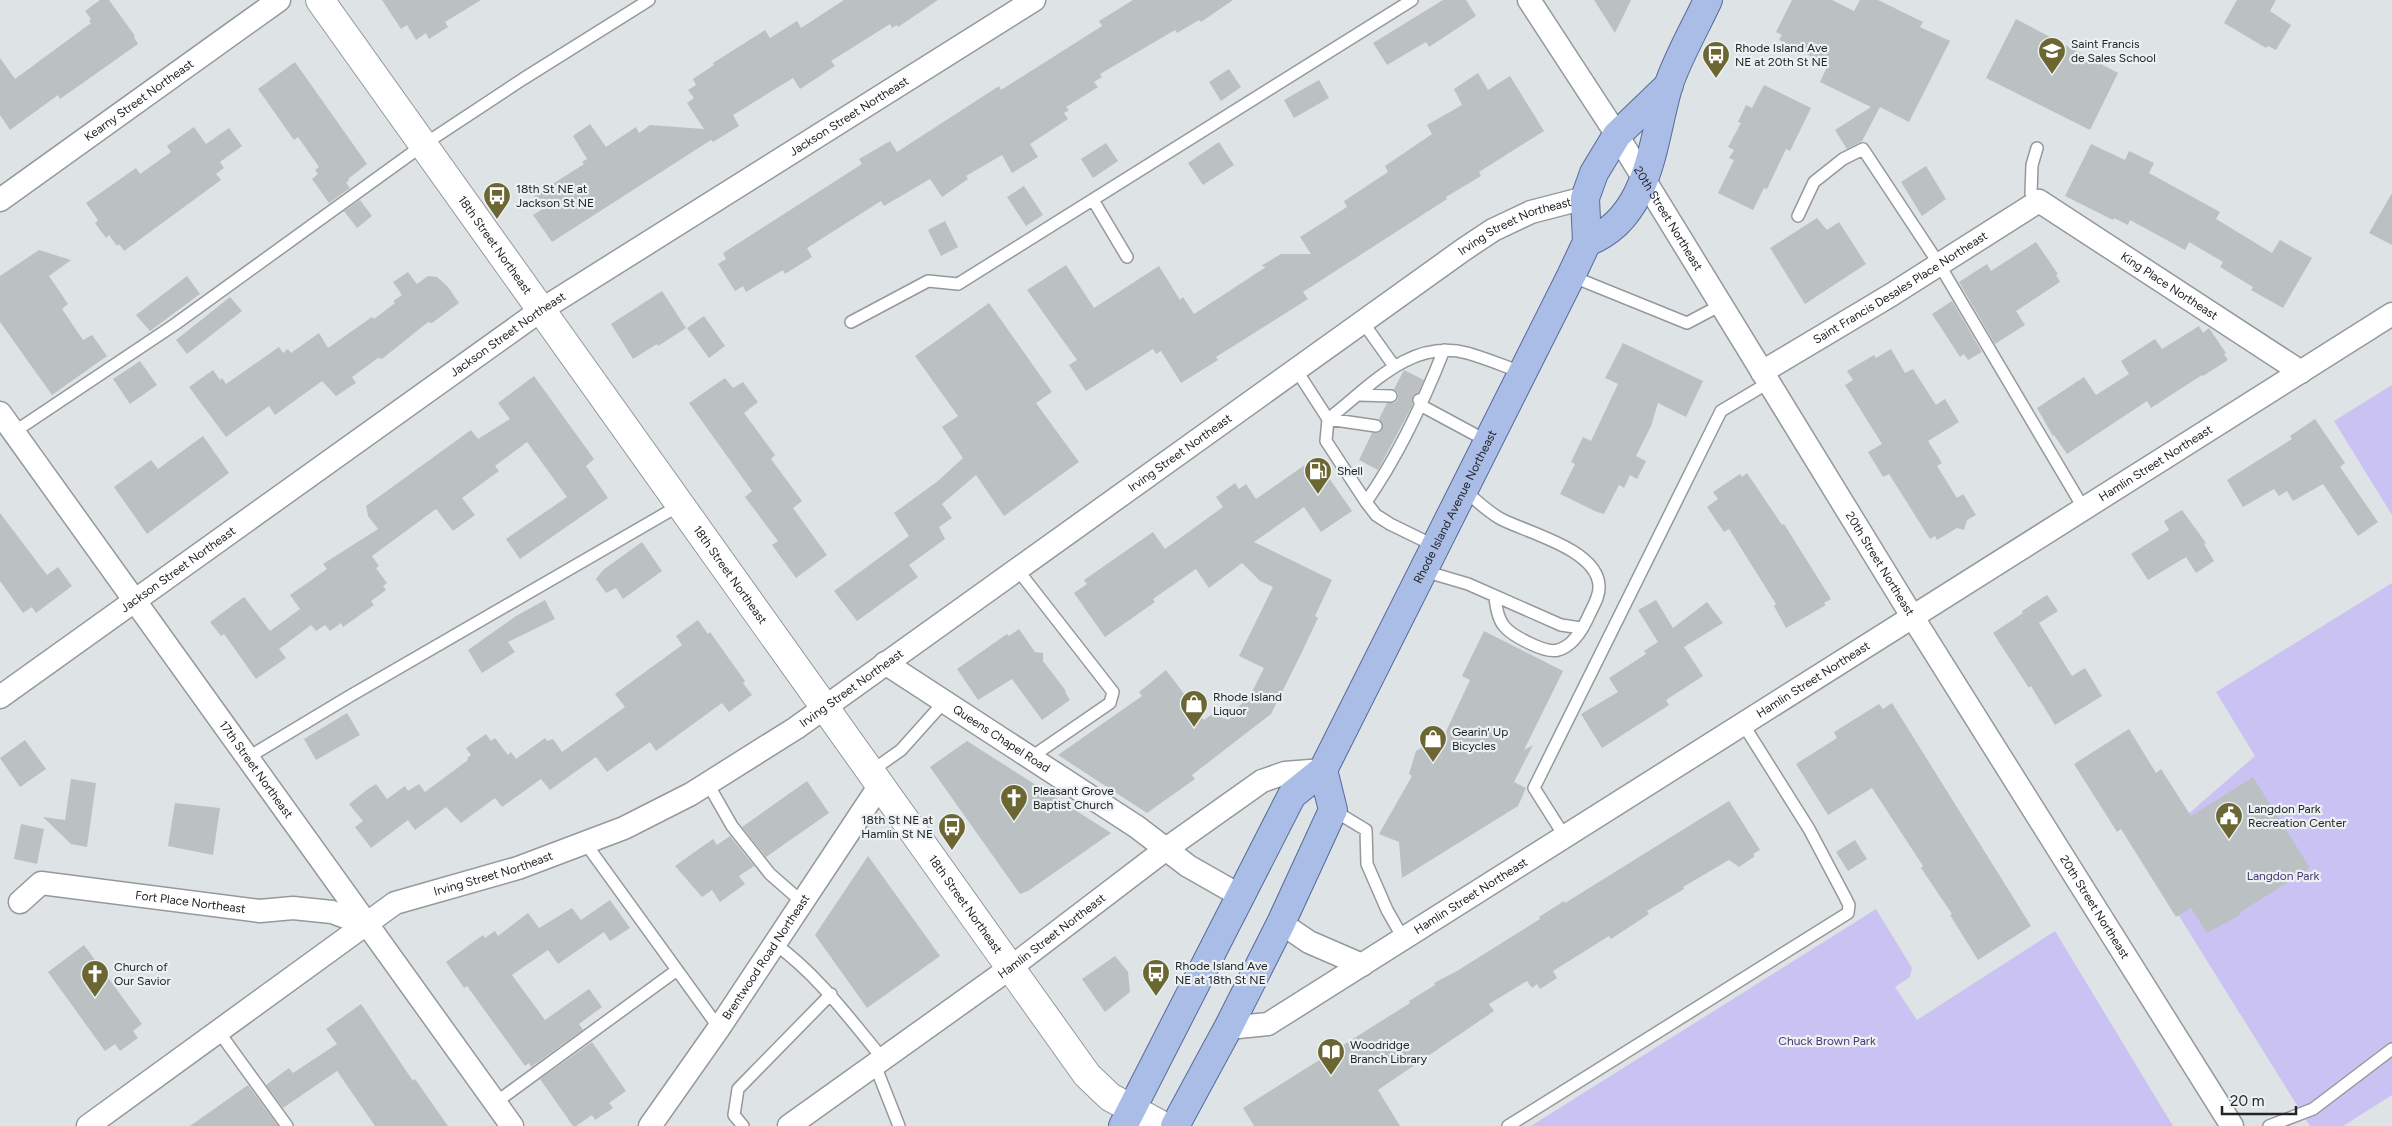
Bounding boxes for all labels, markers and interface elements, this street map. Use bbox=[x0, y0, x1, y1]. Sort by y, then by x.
school or university icon: Saint Francis de Sales School bbox=[2037, 36, 2067, 75]
place label: Saint Francis de Sales School bbox=[2071, 37, 2156, 65]
bus stop icon: Rhode Island Ave NE at 20th St NE bbox=[1701, 40, 1731, 79]
place label: Rhode Island Ave NE at 20th St NE bbox=[1735, 41, 1828, 69]
street label: Kearny Street Northeast bbox=[82, 56, 197, 144]
street label: Jackson Street Northeast bbox=[787, 73, 911, 159]
street label: 20th Street Northeast bbox=[1631, 164, 1706, 273]
bus stop icon: 18th St NE at Jackson St NE bbox=[482, 181, 512, 220]
place label: 18th St NE at Jackson St NE bbox=[516, 182, 594, 210]
street label: 18th Street Northeast bbox=[455, 193, 535, 297]
street label: Irving Street Northeast bbox=[1455, 195, 1573, 258]
street label: Saint Francis Desales Place Northeast bbox=[1811, 228, 1990, 347]
street label: King Place Northeast bbox=[2118, 249, 2221, 323]
street label: Jackson Street Northeast bbox=[447, 289, 569, 380]
street label: Irving Street Northeast bbox=[1125, 411, 1235, 495]
street label: Hamlin Street Northeast bbox=[2096, 422, 2215, 504]
street label: Rhode Island Avenue Northeast bbox=[1411, 427, 1500, 586]
fuel station icon: Shell bbox=[1303, 456, 1333, 495]
place label: Shell bbox=[1337, 464, 1363, 478]
street label: 20th Street Northeast bbox=[1843, 509, 1917, 619]
street label: 18th Street Northeast bbox=[690, 523, 770, 627]
street label: Jackson Street Northeast bbox=[118, 524, 239, 615]
street label: Hamlin Street Northeast bbox=[1754, 638, 1873, 721]
street label: Irving Street Northeast bbox=[797, 646, 906, 730]
shop icon: Rhode Island Liquor bbox=[1179, 689, 1209, 728]
place label: Rhode Island Liquor bbox=[1213, 690, 1282, 718]
street label: Queens Chapel Road bbox=[950, 702, 1053, 775]
street label: 17th Street Northeast bbox=[216, 718, 296, 821]
shop icon: Gearin' Up Bicycles bbox=[1418, 724, 1448, 763]
place label: Gearin' Up Bicycles bbox=[1452, 725, 1508, 753]
church icon: Pleasant Grove Baptist Church bbox=[999, 783, 1029, 822]
place label: Pleasant Grove Baptist Church bbox=[1033, 784, 1114, 812]
public building icon: Langdon Park Recreation Center bbox=[2214, 801, 2244, 840]
place label: Langdon Park Recreation Center bbox=[2248, 802, 2346, 830]
bus stop icon: 18th St NE at Hamlin St NE bbox=[937, 812, 967, 851]
place label: 18th St NE at Hamlin St NE bbox=[861, 813, 933, 841]
street label: Irving Street Northeast bbox=[432, 848, 555, 899]
street label: 18th Street Northeast bbox=[925, 852, 1005, 957]
street label: 20th Street Northeast bbox=[2057, 853, 2133, 962]
street label: Hamlin Street Northeast bbox=[1411, 855, 1530, 937]
park label: Langdon Park bbox=[2247, 869, 2319, 883]
street label: Fort Place Northeast bbox=[134, 888, 247, 916]
street label: Brentwood Road Northeast bbox=[719, 891, 813, 1022]
street label: Hamlin Street Northeast bbox=[995, 891, 1108, 981]
bus stop icon: Rhode Island Ave NE at 18th St NE bbox=[1141, 958, 1171, 997]
church icon: Church of Our Savior bbox=[80, 959, 110, 998]
place label: Rhode Island Ave NE at 18th St NE bbox=[1175, 959, 1268, 987]
place label: Church of Our Savior bbox=[114, 960, 170, 988]
park label: Chuck Brown Park bbox=[1778, 1034, 1876, 1048]
library icon: Woodridge Branch Library bbox=[1316, 1037, 1346, 1076]
place label: Woodridge Branch Library bbox=[1350, 1038, 1428, 1066]
scale bar bbox=[2222, 1084, 2296, 1116]
text: 20 m bbox=[2230, 1092, 2264, 1110]

